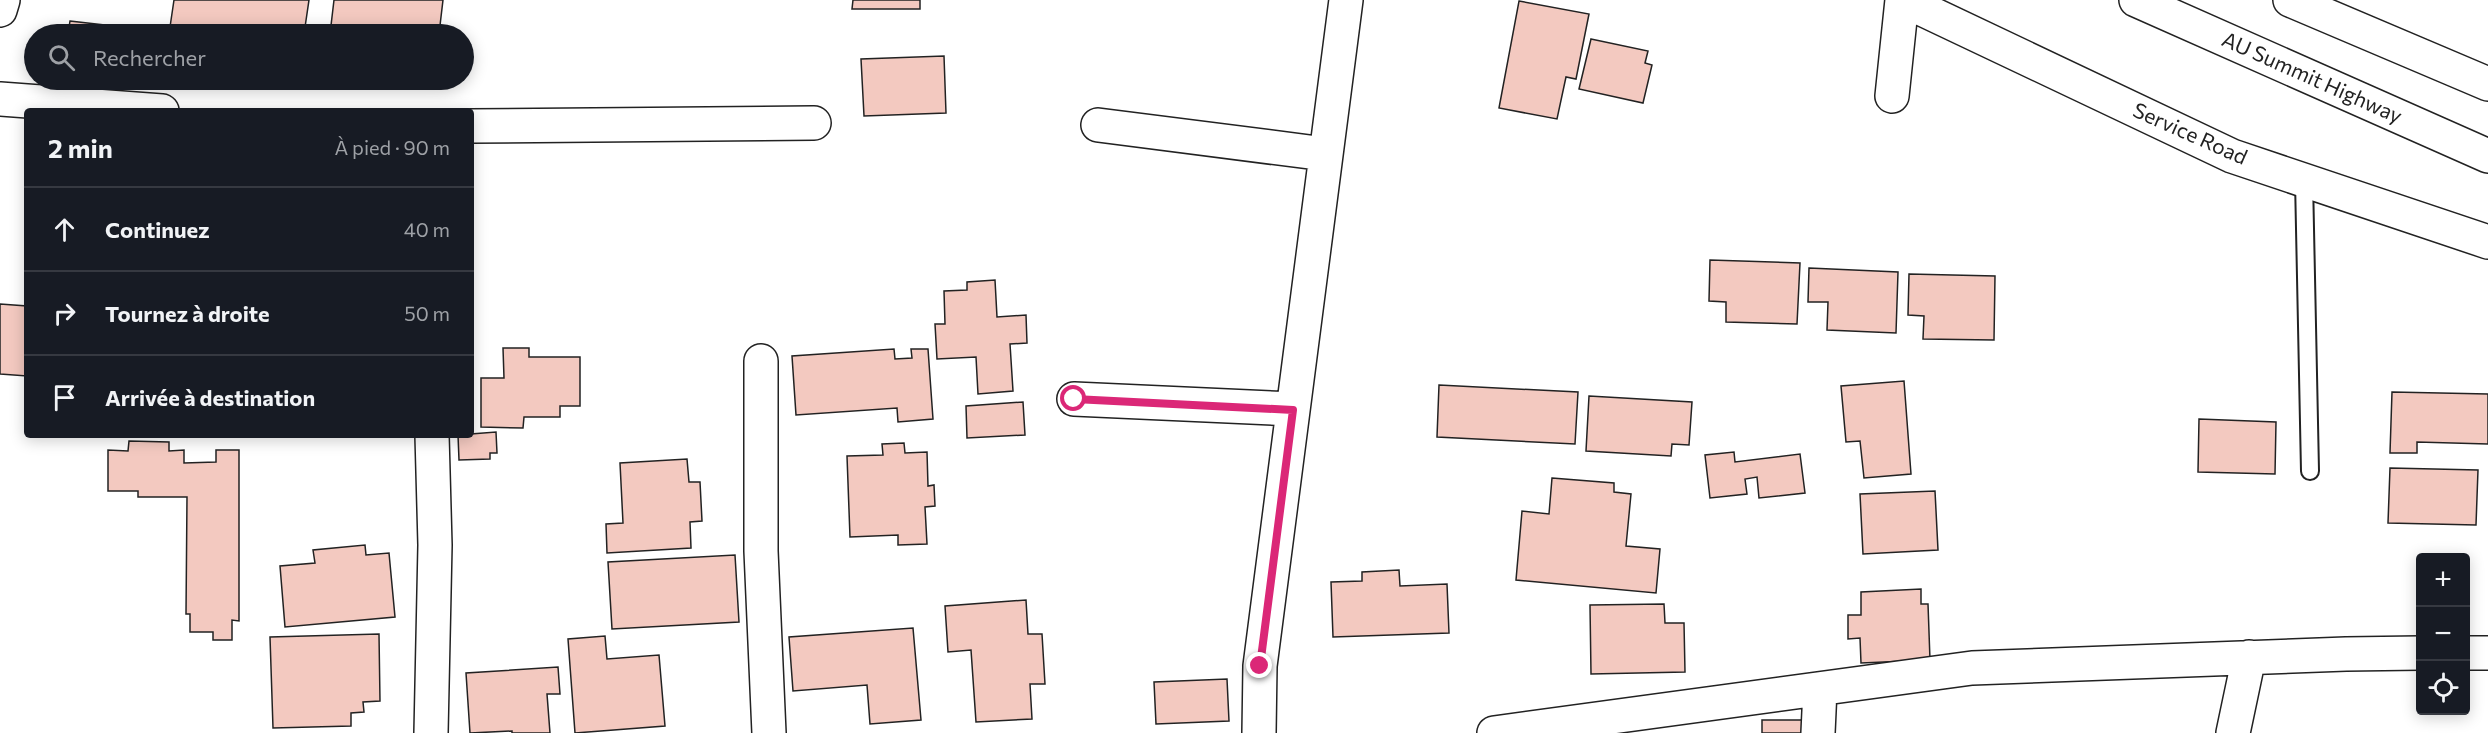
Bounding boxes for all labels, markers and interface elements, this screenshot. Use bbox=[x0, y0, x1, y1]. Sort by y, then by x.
search box bbox=[24, 24, 474, 90]
street label: AU Summit Highway bbox=[2219, 26, 2407, 128]
icon: search bbox=[45, 41, 78, 74]
text: Rechercher bbox=[93, 44, 206, 71]
street label: Service Road bbox=[2130, 96, 2252, 169]
text: 2 min bbox=[48, 132, 113, 163]
text: À pied · 90 m bbox=[334, 135, 450, 159]
icon: ahead bbox=[48, 213, 81, 246]
text: Continuez bbox=[105, 216, 210, 243]
text: 40 m bbox=[404, 217, 450, 241]
icon: right bbox=[48, 297, 81, 330]
text: Tournez à droite bbox=[105, 300, 270, 327]
text: 50 m bbox=[404, 301, 450, 325]
icon: arrive bbox=[48, 381, 81, 414]
text: Arrivée à destination bbox=[105, 384, 315, 411]
route start bbox=[1060, 385, 1086, 411]
map controls bbox=[2416, 553, 2470, 715]
button: + bbox=[2416, 553, 2470, 607]
button: − bbox=[2416, 607, 2470, 661]
route end bbox=[1246, 652, 1272, 678]
button: locate bbox=[2416, 661, 2470, 715]

